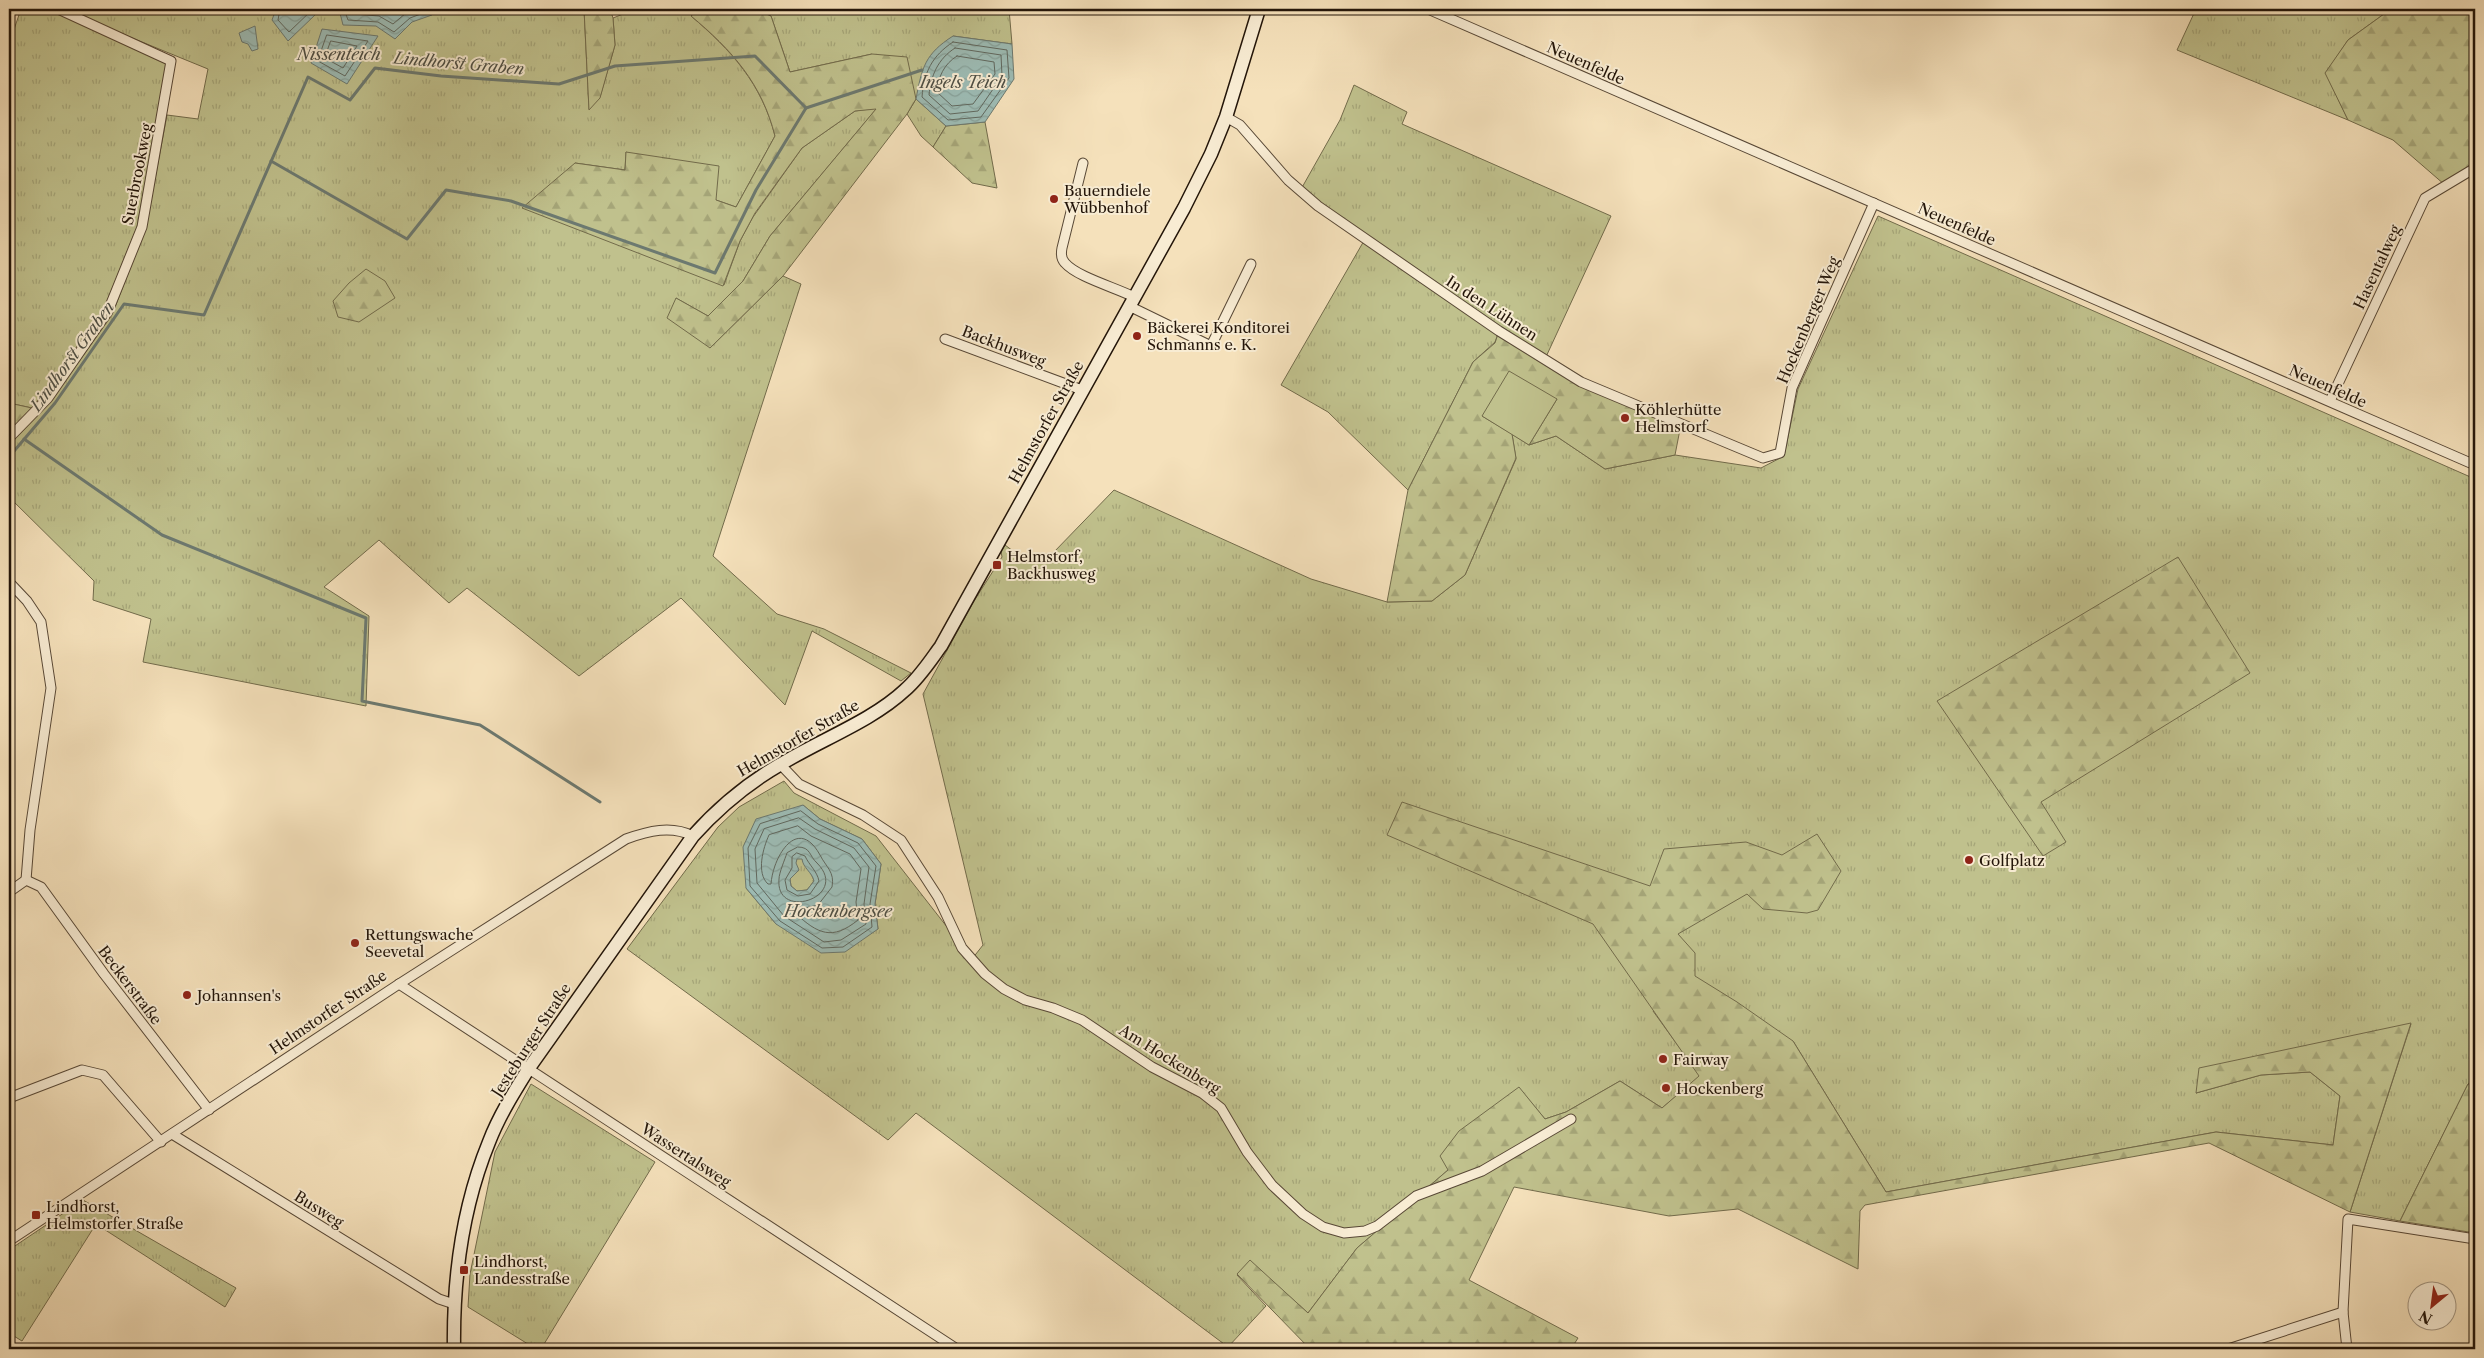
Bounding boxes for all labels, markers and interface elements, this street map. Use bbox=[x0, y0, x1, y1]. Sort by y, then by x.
street label: Neuenfelde bbox=[1544, 37, 1628, 89]
water label: Nissenteich bbox=[295, 44, 381, 64]
water label: Lindhorst Graben bbox=[391, 47, 525, 79]
water label: Ingels Teich bbox=[918, 72, 1006, 92]
street label: Suerbrookweg bbox=[118, 121, 156, 226]
place label: Bauerndiele Wübbenhof bbox=[1063, 181, 1151, 217]
marker: Bauerndiele Wübbenhof bbox=[1048, 193, 1060, 205]
street label: Neuenfelde bbox=[1915, 198, 1999, 250]
street label: Hasentalweg bbox=[2349, 222, 2405, 312]
street label: Hockenberger Weg bbox=[1773, 253, 1843, 386]
street label: In den Lühnen bbox=[1443, 271, 1542, 345]
water label: Lindhorst Graben bbox=[24, 297, 119, 416]
place label: Bäckerei Konditorei Schmanns e. K. bbox=[1147, 318, 1290, 354]
street label: Backhusweg bbox=[959, 321, 1049, 371]
marker: Bäckerei Konditorei Schmanns e. K. bbox=[1131, 330, 1143, 342]
street label: Helmstorfer Straße bbox=[1004, 357, 1088, 487]
street label: Neuenfelde bbox=[2286, 360, 2370, 412]
place label: Köhlerhütte Helmstorf bbox=[1635, 400, 1721, 436]
marker: Köhlerhütte Helmstorf bbox=[1619, 412, 1631, 424]
place label: Helmstorf, Backhusweg bbox=[1007, 547, 1095, 583]
marker: Helmstorf, Backhusweg bbox=[991, 559, 1003, 571]
street label: Helmstorfer Straße bbox=[734, 695, 862, 781]
place label: Golfplatz bbox=[1979, 851, 2045, 870]
marker: Golfplatz bbox=[1963, 854, 1975, 866]
water label: Hockenbergsee bbox=[782, 901, 893, 921]
place label: Rettungswache Seevetal bbox=[365, 925, 473, 961]
marker: Rettungswache Seevetal bbox=[349, 937, 361, 949]
street label: Beckerstraße bbox=[94, 942, 166, 1028]
street label: Helmstorfer Straße bbox=[266, 966, 390, 1058]
street label: Jesteburger Straße bbox=[486, 980, 575, 1102]
place label: Johannsen's bbox=[195, 986, 281, 1005]
marker: Johannsen's bbox=[181, 989, 193, 1001]
street label: Am Hockenberg bbox=[1115, 1020, 1224, 1098]
place label: Fairway bbox=[1673, 1050, 1730, 1069]
marker: Fairway bbox=[1657, 1053, 1669, 1065]
place label: Hockenberg bbox=[1676, 1079, 1763, 1098]
marker: Hockenberg bbox=[1660, 1082, 1672, 1094]
street label: Wassertalsweg bbox=[637, 1118, 735, 1191]
street label: Busweg bbox=[291, 1187, 347, 1232]
place label: Lindhorst, Helmstorfer Straße bbox=[46, 1197, 183, 1233]
marker: Lindhorst, Helmstorfer Straße bbox=[30, 1209, 42, 1221]
place label: Lindhorst, Landesstraße bbox=[474, 1252, 570, 1288]
marker: Lindhorst, Landesstraße bbox=[458, 1264, 470, 1276]
north arrow bbox=[2406, 1280, 2456, 1330]
text: N bbox=[2416, 1307, 2435, 1328]

